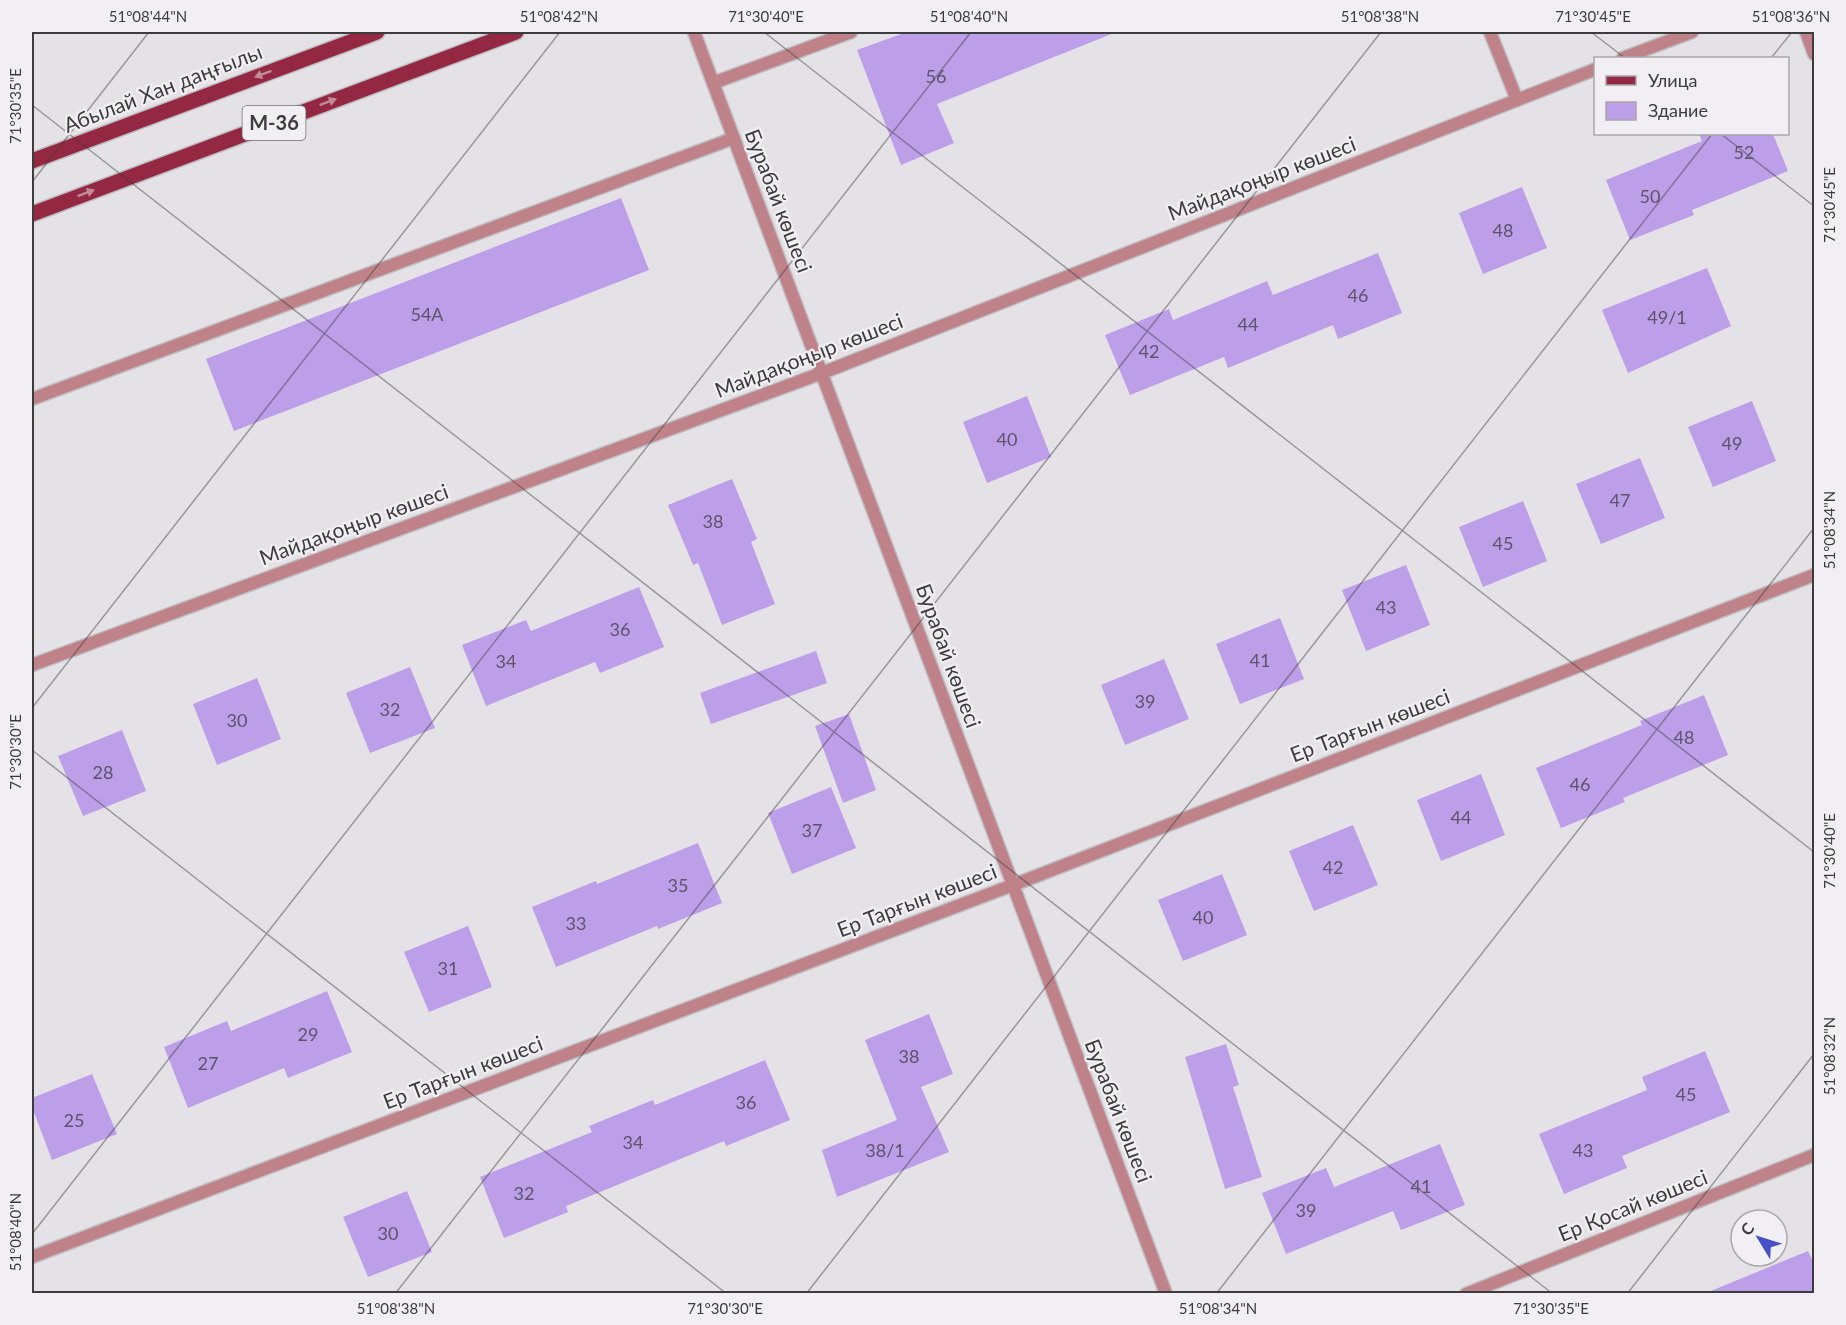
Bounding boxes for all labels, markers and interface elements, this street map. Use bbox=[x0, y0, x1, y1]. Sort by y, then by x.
text: 51°08'44"N bbox=[109, 7, 187, 25]
text: 51°08'42"N bbox=[520, 7, 598, 25]
text: 71°30'40"E bbox=[728, 7, 804, 25]
text: 51°08'40"N bbox=[930, 7, 1008, 25]
text: 51°08'38"N bbox=[1341, 7, 1419, 25]
text: 71°30'45"E bbox=[1555, 7, 1631, 25]
text: 51°08'36"N bbox=[1752, 7, 1830, 25]
street label: Абылай Хан даңғылы bbox=[60, 38, 265, 137]
legend bbox=[1594, 57, 1789, 135]
house number: 56 bbox=[926, 65, 946, 87]
text: 71°30'35"E bbox=[6, 68, 24, 144]
text: Улица bbox=[1648, 69, 1698, 91]
one-way arrow bbox=[254, 70, 272, 80]
one-way arrow bbox=[319, 97, 337, 107]
text: Здание bbox=[1648, 99, 1708, 121]
road number: M-36 bbox=[242, 106, 306, 140]
street label: Бурабай көшесі bbox=[741, 125, 818, 276]
street label: Майдақоңыр көшесі bbox=[1164, 130, 1359, 225]
house number: 52 bbox=[1734, 141, 1754, 163]
text: 71°30'45"E bbox=[1820, 167, 1838, 243]
house number: 50 bbox=[1640, 185, 1660, 207]
one-way arrow bbox=[77, 188, 95, 198]
house number: 48 bbox=[1493, 219, 1513, 241]
house number: 46 bbox=[1348, 284, 1368, 306]
house number: 54А bbox=[410, 303, 444, 325]
house number: 49/1 bbox=[1647, 306, 1687, 328]
street label: Майдақоңыр көшесі bbox=[711, 307, 906, 402]
house number: 44 bbox=[1238, 313, 1258, 335]
house number: 42 bbox=[1139, 340, 1159, 362]
house number: 40 bbox=[997, 428, 1017, 450]
house number: 49 bbox=[1722, 432, 1742, 454]
street label: Майдақоңыр көшесі bbox=[256, 478, 451, 569]
house number: 47 bbox=[1610, 489, 1630, 511]
text: 51°08'34"N bbox=[1820, 491, 1838, 569]
house number: 38 bbox=[703, 510, 723, 532]
house number: 45 bbox=[1493, 532, 1513, 554]
street label: Бурабай көшесі bbox=[912, 580, 987, 731]
house number: 43 bbox=[1376, 596, 1396, 618]
house number: 36 bbox=[610, 618, 630, 640]
house number: 41 bbox=[1250, 649, 1270, 671]
house number: 34 bbox=[496, 650, 516, 672]
street label: Ер Тарғын көшесі bbox=[1286, 683, 1453, 767]
house number: 39 bbox=[1135, 690, 1155, 712]
house number: 32 bbox=[380, 698, 400, 720]
house number: 30 bbox=[227, 709, 247, 731]
text: 71°30'30"E bbox=[6, 714, 24, 790]
house number: 48 bbox=[1674, 726, 1694, 748]
house number: 28 bbox=[93, 761, 113, 783]
house number: 46 bbox=[1570, 773, 1590, 795]
house number: 44 bbox=[1451, 806, 1471, 828]
text: 71°30'40"E bbox=[1820, 813, 1838, 889]
house number: 37 bbox=[802, 819, 822, 841]
house number: 42 bbox=[1323, 856, 1343, 878]
street label: Ер Тарғын көшесі bbox=[833, 858, 1000, 942]
house number: 35 bbox=[668, 874, 688, 896]
house number: 40 bbox=[1193, 906, 1213, 928]
house number: 33 bbox=[566, 912, 586, 934]
house number: 31 bbox=[438, 957, 458, 979]
text: 51°08'32"N bbox=[1820, 1017, 1838, 1095]
house number: 29 bbox=[298, 1023, 318, 1045]
street label: Ер Тарғын көшесі bbox=[379, 1030, 546, 1114]
street label: Бурабай көшесі bbox=[1081, 1035, 1158, 1186]
house number: 38 bbox=[899, 1045, 919, 1067]
house number: 27 bbox=[198, 1052, 218, 1074]
house number: 45 bbox=[1676, 1083, 1696, 1105]
house number: 36 bbox=[736, 1091, 756, 1113]
house number: 25 bbox=[64, 1109, 84, 1131]
house number: 34 bbox=[623, 1131, 643, 1153]
house number: 38/1 bbox=[865, 1139, 905, 1161]
house number: 43 bbox=[1573, 1139, 1593, 1161]
street label: Ер Қосай көшесі bbox=[1554, 1163, 1711, 1246]
house number: 41 bbox=[1411, 1175, 1431, 1197]
house number: 32 bbox=[514, 1182, 534, 1204]
text: 51°08'40"N bbox=[6, 1193, 24, 1271]
house number: 39 bbox=[1296, 1199, 1316, 1221]
north arrow bbox=[1729, 1208, 1789, 1268]
text: С bbox=[1736, 1218, 1758, 1238]
house number: 30 bbox=[378, 1222, 398, 1244]
text: 51°08'38"N bbox=[357, 1299, 435, 1317]
text: 71°30'30"E bbox=[687, 1299, 763, 1317]
text: 51°08'34"N bbox=[1179, 1299, 1257, 1317]
text: 71°30'35"E bbox=[1513, 1299, 1589, 1317]

